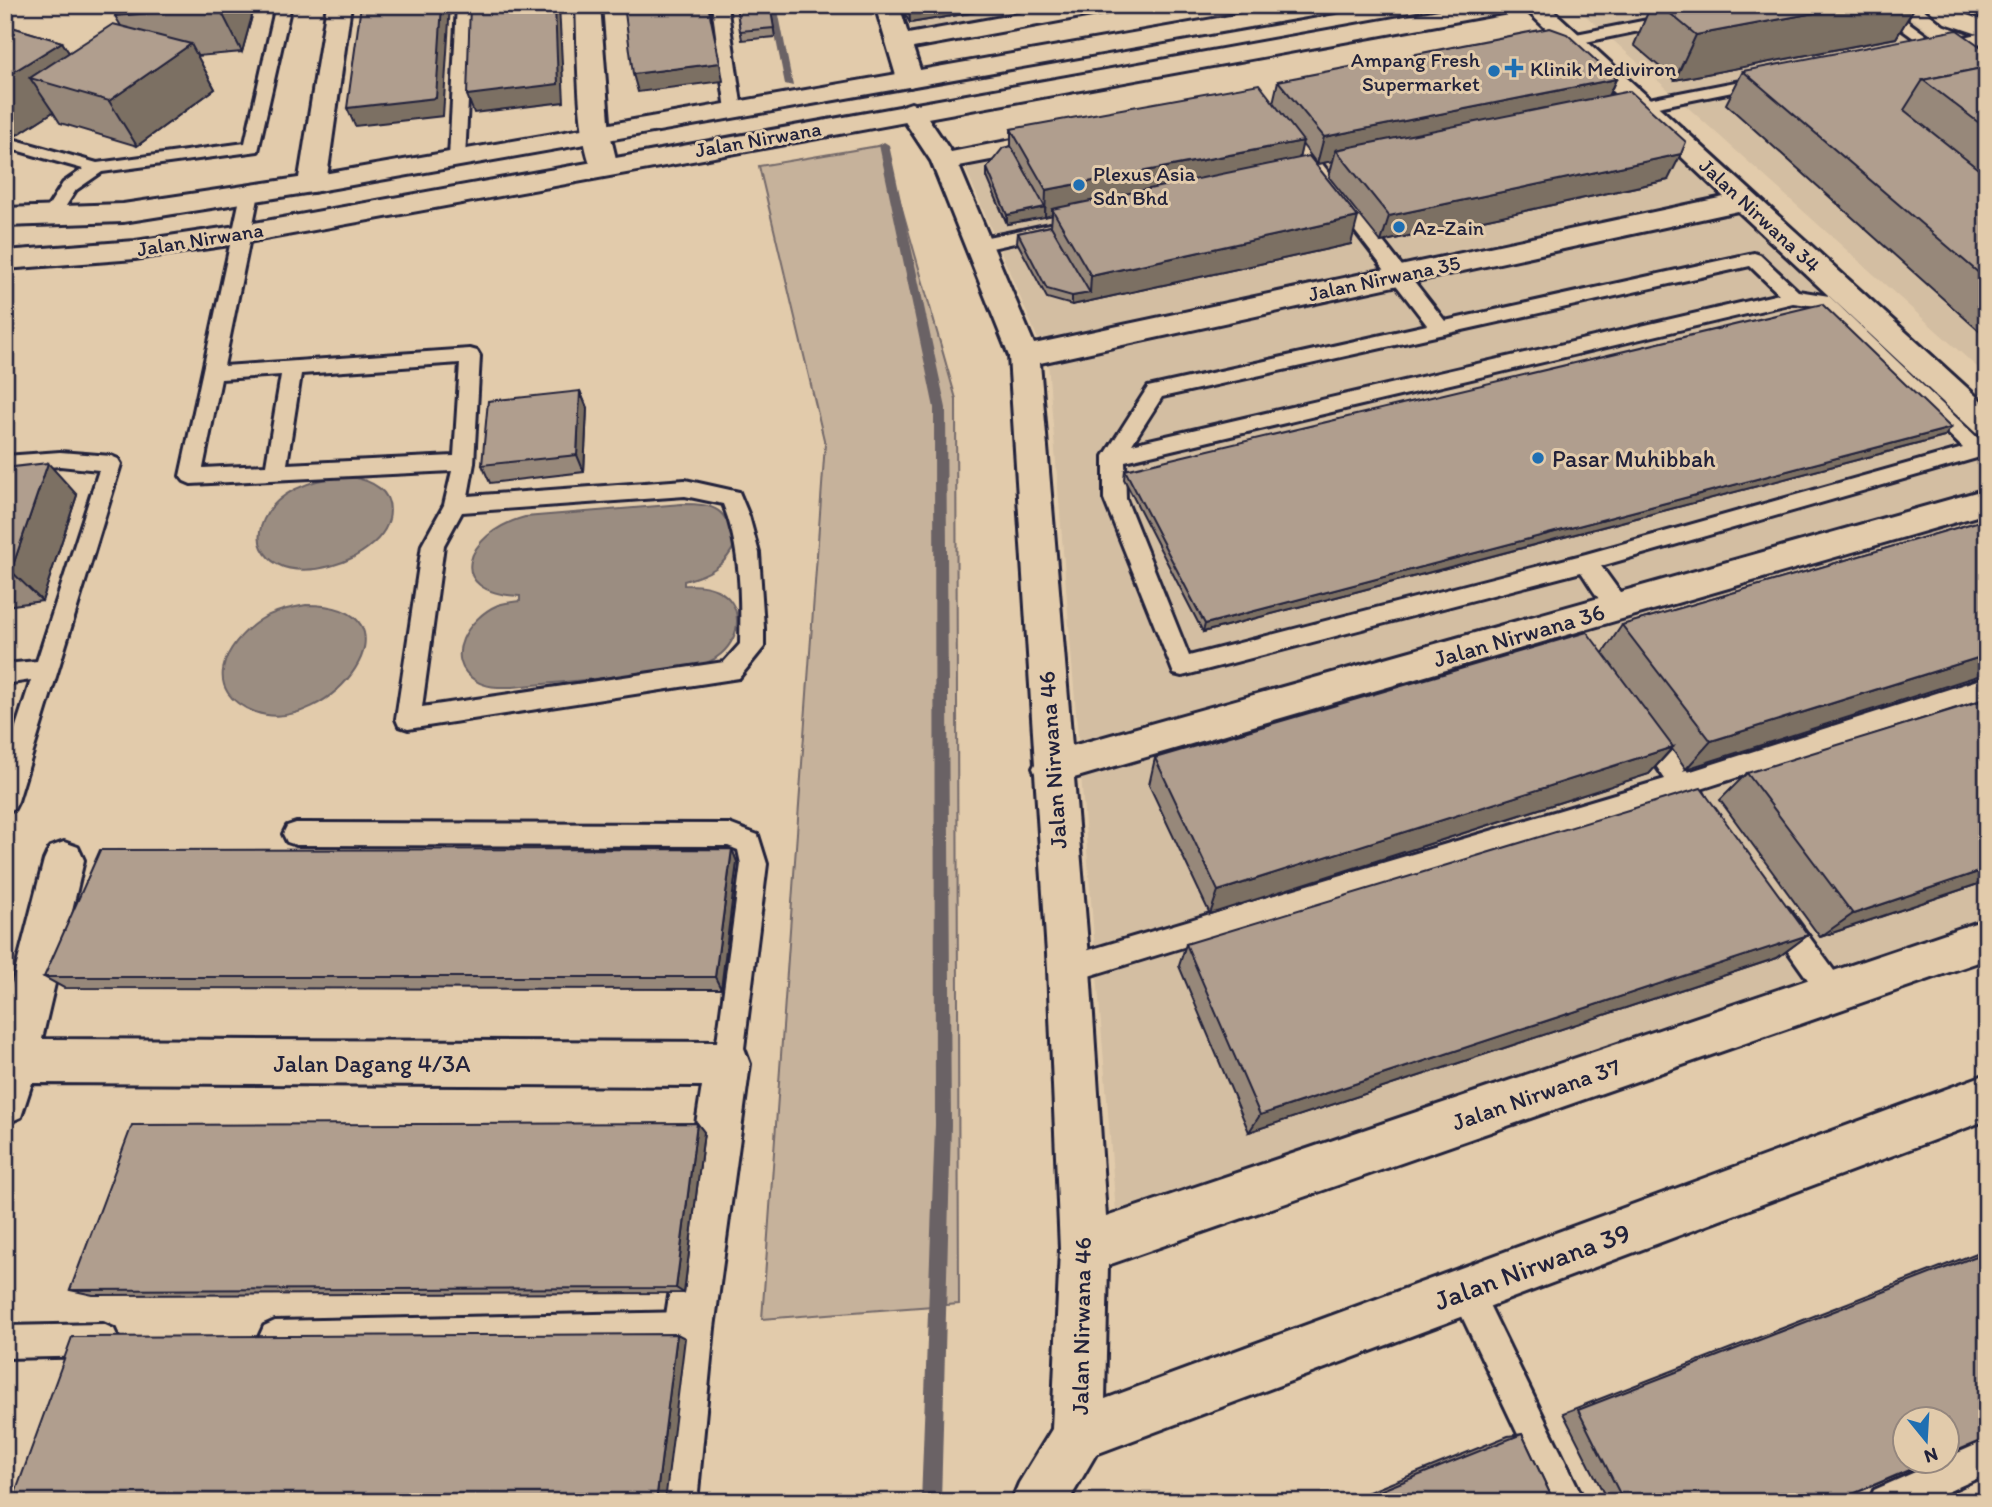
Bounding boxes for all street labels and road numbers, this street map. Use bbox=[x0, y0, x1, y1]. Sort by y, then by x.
street label: Jalan Nirwana bbox=[693, 116, 823, 162]
street label: Jalan Nirwana 34 bbox=[1694, 153, 1826, 278]
street label: Jalan Nirwana bbox=[135, 217, 265, 261]
street label: Jalan Nirwana 35 bbox=[1306, 250, 1462, 306]
street label: Jalan Nirwana 36 bbox=[1430, 597, 1608, 673]
street label: Jalan Nirwana 46 bbox=[1031, 670, 1073, 850]
street label: Jalan Dagang 4/3A bbox=[273, 1049, 471, 1078]
street label: Jalan Nirwana 37 bbox=[1448, 1052, 1624, 1136]
street label: Jalan Nirwana 39 bbox=[1429, 1215, 1635, 1317]
street label: Jalan Nirwana 46 bbox=[1065, 1237, 1097, 1415]

